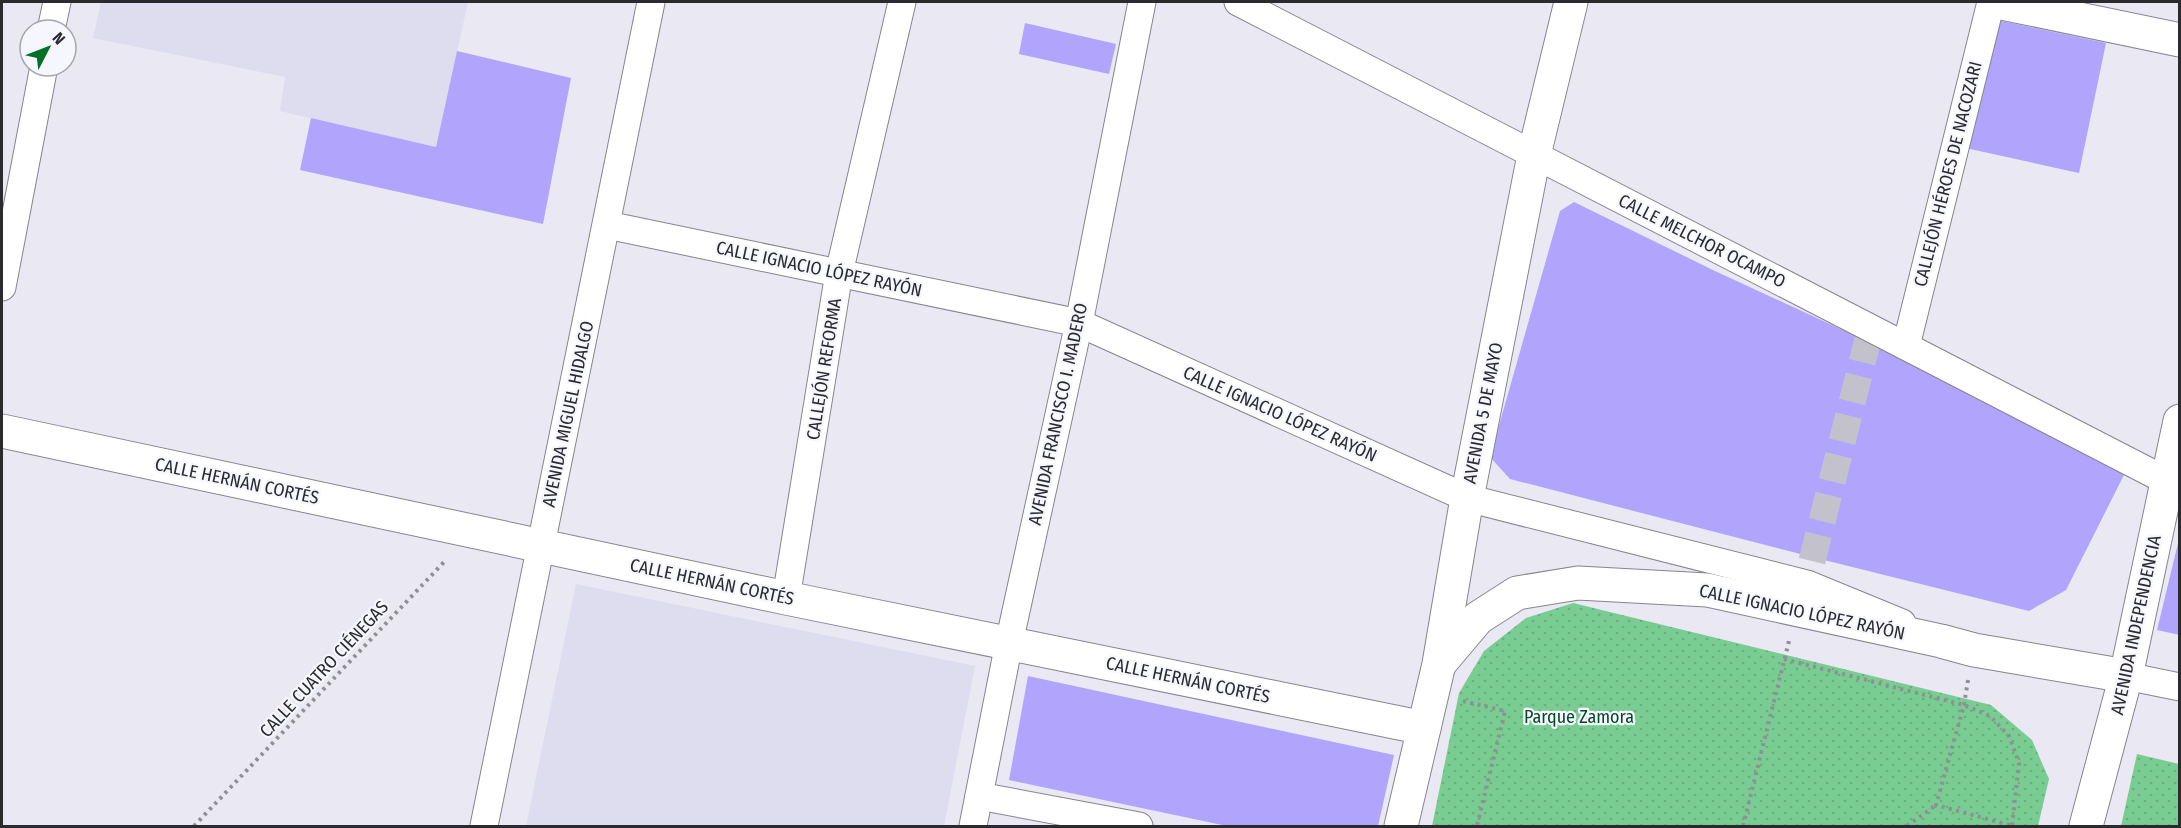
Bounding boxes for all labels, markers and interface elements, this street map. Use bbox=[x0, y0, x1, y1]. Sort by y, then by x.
north arrow bbox=[18, 18, 78, 78]
text: N bbox=[49, 28, 69, 48]
street label: CALLEJÓN HÉROES DE NACOZARI bbox=[1908, 59, 1987, 289]
street label: CALLE MELCHOR OCAMPO bbox=[1615, 189, 1789, 293]
street label: CALLE IGNACIO LÓPEZ RAYÓN bbox=[714, 236, 924, 302]
street label: CALLEJÓN REFORMA bbox=[802, 296, 846, 442]
street label: AVENIDA FRANCISCO I. MADERO bbox=[1024, 301, 1092, 527]
street label: AVENIDA MIGUEL HIDALGO bbox=[538, 319, 598, 509]
street label: AVENIDA 5 DE MAYO bbox=[1459, 341, 1507, 485]
street label: CALLE IGNACIO LÓPEZ RAYÓN bbox=[1180, 361, 1380, 467]
street label: CALLE HERNÁN CORTÉS bbox=[153, 452, 321, 509]
street label: AVENIDA INDEPENDENCIA bbox=[2106, 533, 2166, 717]
street label: CALLE HERNÁN CORTÉS bbox=[628, 553, 796, 610]
street label: CALLE IGNACIO LÓPEZ RAYÓN bbox=[1697, 579, 1907, 645]
street label: CALLE CUATRO CIÉNEGAS bbox=[254, 595, 393, 742]
street label: CALLE HERNÁN CORTÉS bbox=[1104, 651, 1272, 708]
park label: Parque Zamora bbox=[1524, 706, 1634, 728]

